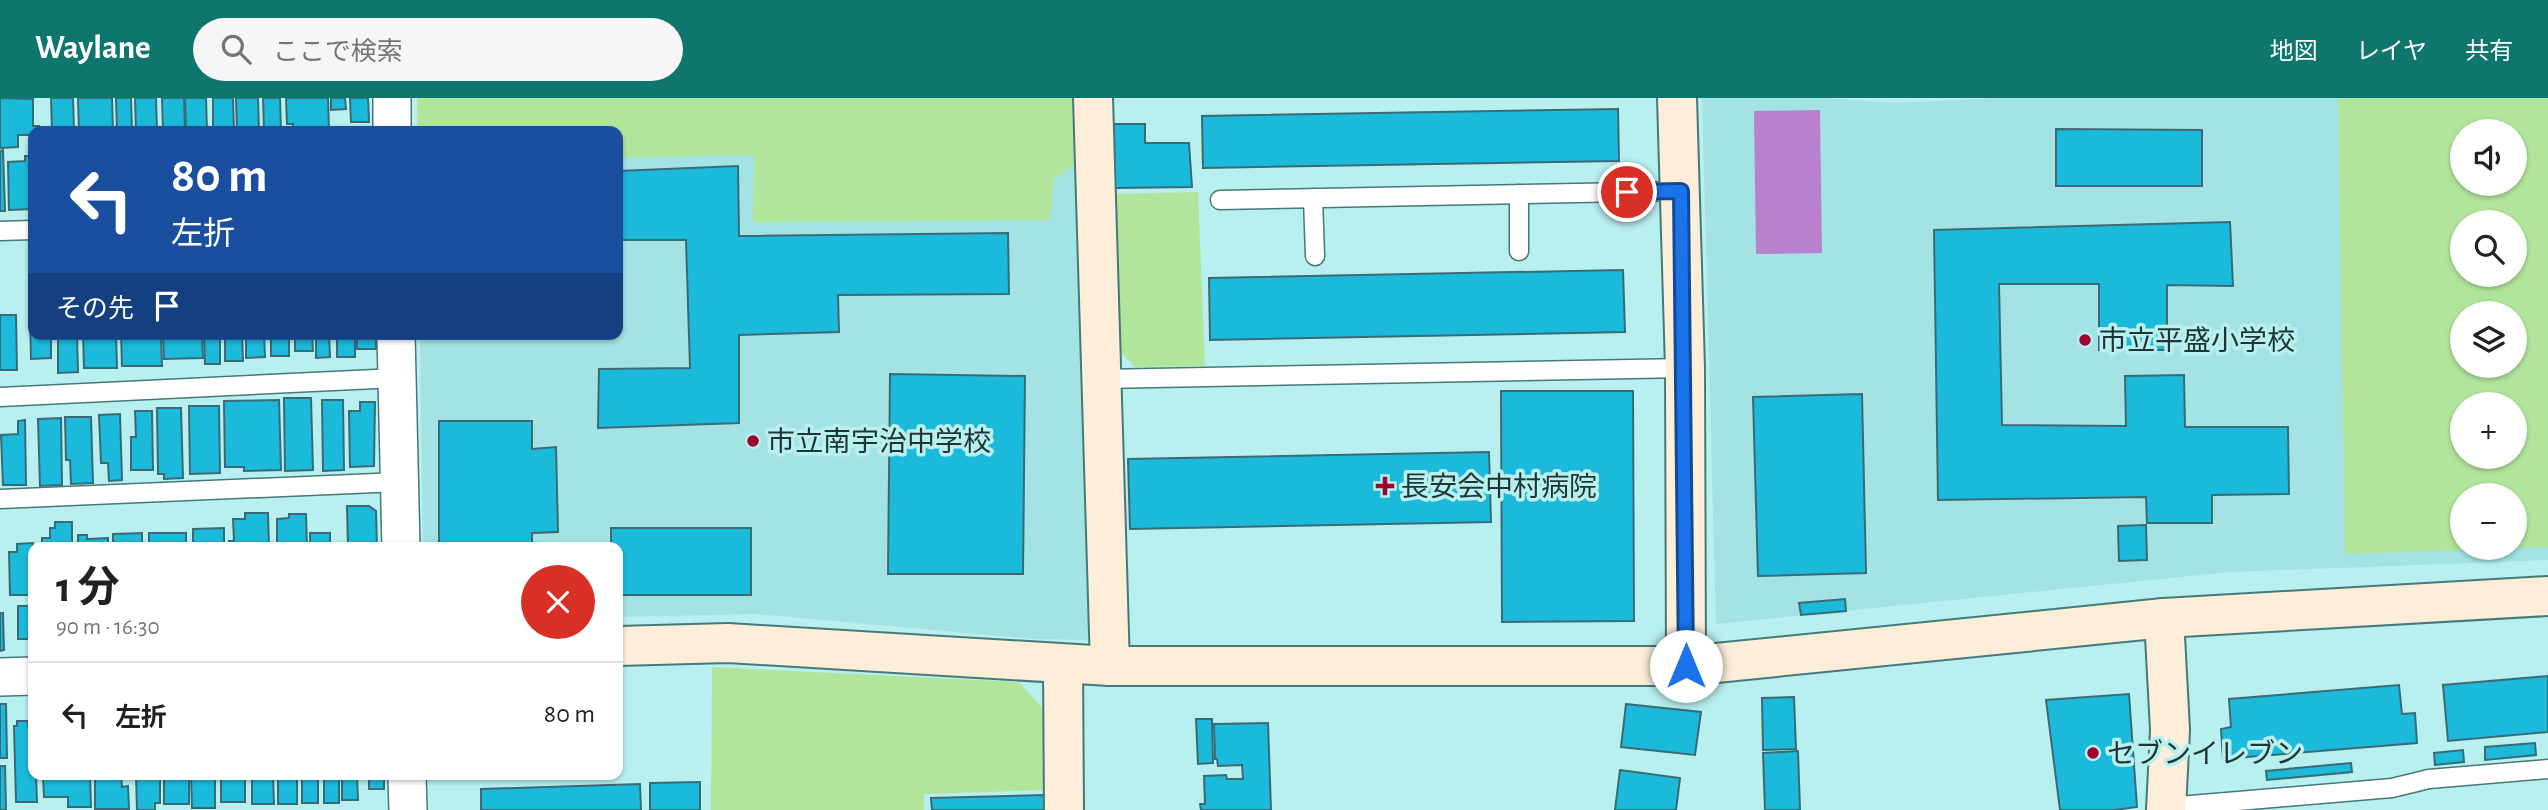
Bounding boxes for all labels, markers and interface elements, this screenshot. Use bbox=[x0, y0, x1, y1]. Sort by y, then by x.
search box bbox=[193, 18, 683, 81]
icon: search bbox=[217, 30, 255, 68]
text: Waylane bbox=[35, 32, 151, 65]
text: ここで検索 bbox=[273, 39, 403, 65]
text: 地図 bbox=[2270, 40, 2318, 64]
text: レイヤ bbox=[2356, 40, 2427, 64]
text: 共有 bbox=[2465, 40, 2513, 64]
map controls bbox=[2450, 119, 2527, 560]
button: sound bbox=[2450, 119, 2527, 196]
text: 80 m bbox=[171, 152, 268, 201]
icon: left bbox=[56, 154, 147, 245]
pin bbox=[1597, 162, 1657, 222]
icon: arrive bbox=[1608, 173, 1646, 211]
button: search bbox=[2450, 210, 2527, 287]
text: 左折 bbox=[171, 218, 235, 250]
icon: arrive bbox=[148, 287, 186, 325]
text: その先 bbox=[56, 296, 134, 322]
button: layers bbox=[2450, 301, 2527, 378]
place label: 市立平盛小学校 bbox=[2099, 326, 2295, 356]
marker: 市立平盛小学校 bbox=[2077, 332, 2093, 348]
button: + bbox=[2450, 392, 2527, 469]
place label: 市立南宇治中学校 bbox=[767, 427, 991, 457]
marker: 市立南宇治中学校 bbox=[745, 433, 761, 449]
place label: 長安会中村病院 bbox=[1401, 472, 1597, 502]
marker: 長安会中村病院 bbox=[1375, 476, 1395, 496]
button: − bbox=[2450, 483, 2527, 560]
button: close bbox=[521, 565, 595, 639]
text: 1 分 bbox=[56, 567, 119, 609]
text: 90 m · 16:30 bbox=[56, 616, 160, 639]
position arrow bbox=[1649, 629, 1723, 703]
icon: left bbox=[56, 696, 94, 734]
text: 80 m bbox=[544, 701, 595, 727]
text: 左折 bbox=[115, 705, 167, 731]
place label: セブンイレブン bbox=[2107, 739, 2303, 769]
marker: セブンイレブン bbox=[2085, 745, 2101, 761]

